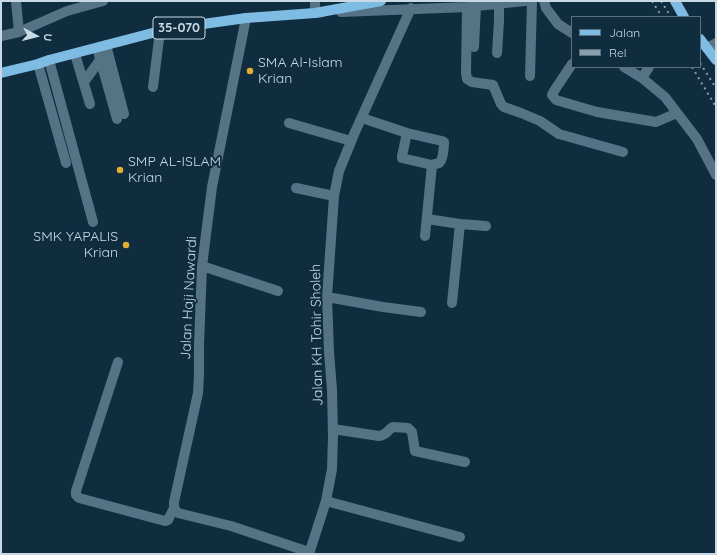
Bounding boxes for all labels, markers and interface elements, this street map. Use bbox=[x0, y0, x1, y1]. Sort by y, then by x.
north arrow bbox=[16, 16, 56, 56]
legend bbox=[571, 16, 701, 68]
road number: 35-070 bbox=[153, 17, 205, 39]
text: Jalan bbox=[609, 25, 640, 40]
text: U bbox=[40, 33, 55, 42]
text: Rel bbox=[609, 45, 627, 60]
place label: SMA Al-Islam Krian bbox=[258, 55, 343, 88]
marker: SMA Al-Islam Krian bbox=[245, 66, 255, 76]
place label: SMP AL-ISLAM Krian bbox=[128, 154, 221, 186]
marker: SMP AL-ISLAM Krian bbox=[115, 165, 125, 175]
place label: SMK YAPALIS Krian bbox=[33, 229, 118, 262]
street label: Jalan Haji Nawardi bbox=[177, 236, 201, 360]
marker: SMK YAPALIS Krian bbox=[121, 240, 131, 250]
street label: Jalan KH Tohir Sholeh bbox=[307, 264, 327, 406]

